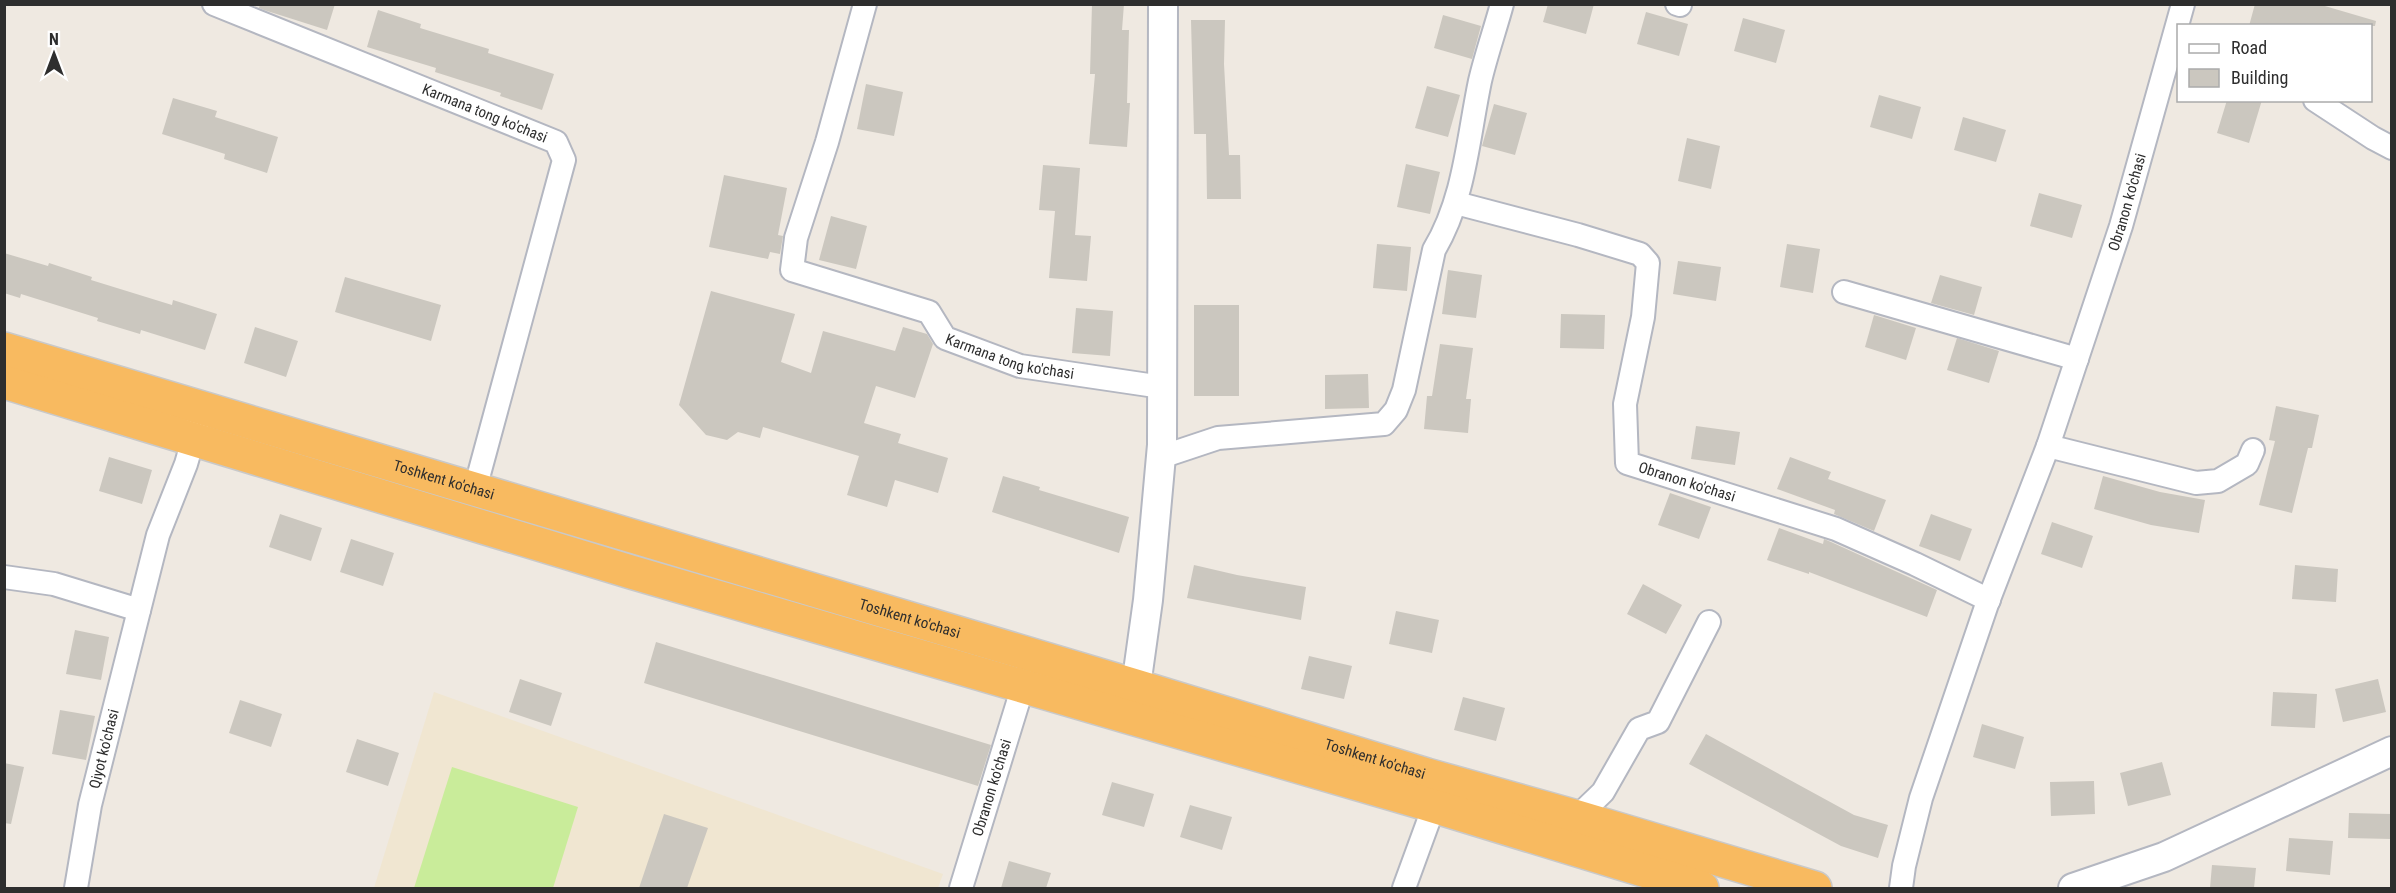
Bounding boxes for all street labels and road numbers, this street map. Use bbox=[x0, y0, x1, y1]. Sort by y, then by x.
street label: Karmana tong ko'chasi bbox=[420, 80, 550, 147]
street label: Obranon ko'chasi bbox=[2104, 151, 2150, 253]
street label: Karmana tong ko'chasi bbox=[943, 330, 1075, 383]
street label: Toshkent ko'chasi bbox=[391, 456, 497, 504]
street label: Obranon ko'chasi bbox=[1636, 458, 1738, 506]
street label: Toshkent ko'chasi bbox=[857, 595, 962, 642]
street label: Qiyot ko'chasi bbox=[85, 707, 123, 791]
street label: Toshkent ko'chasi bbox=[1322, 735, 1428, 783]
street label: Obranon ko'chasi bbox=[968, 737, 1015, 838]

